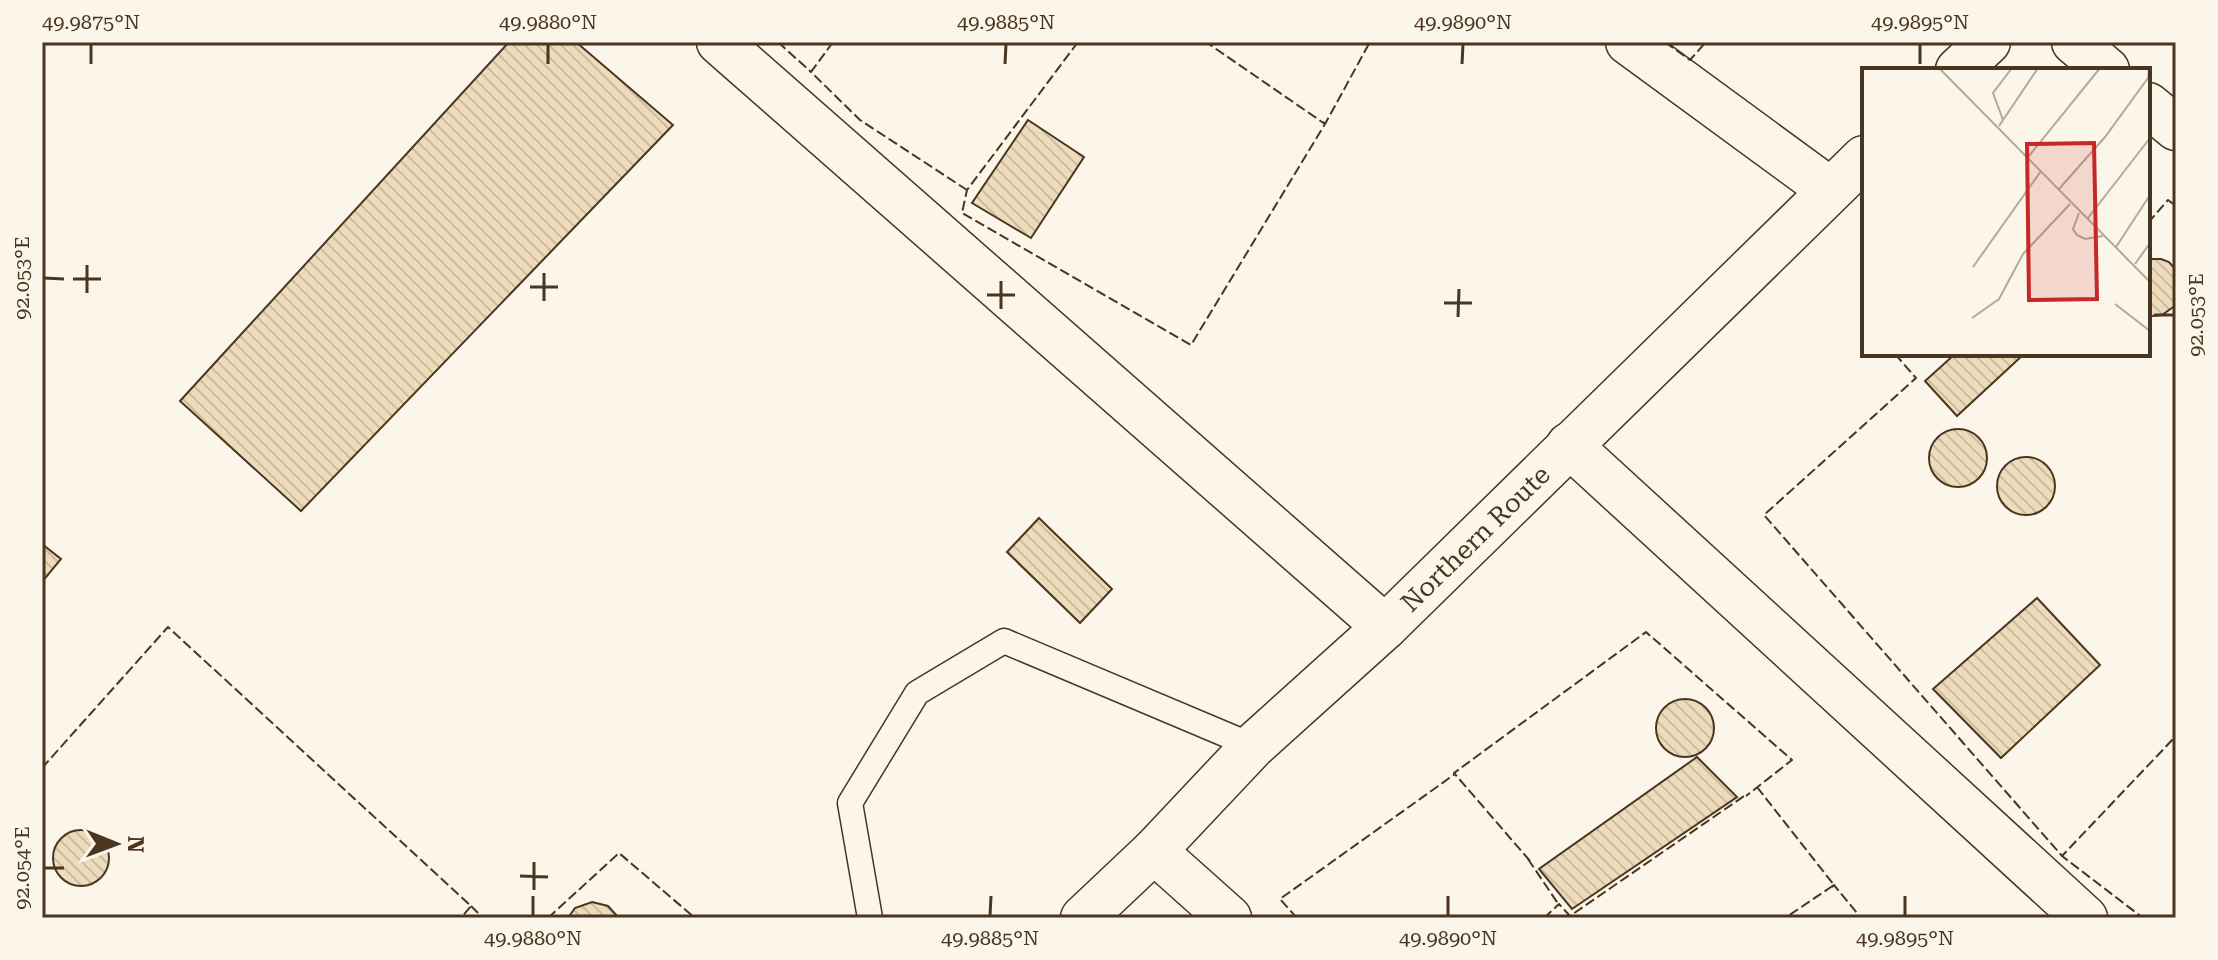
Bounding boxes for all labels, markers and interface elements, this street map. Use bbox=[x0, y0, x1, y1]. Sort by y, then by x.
text: 49.9875°N bbox=[42, 10, 140, 34]
text: 49.9880°N bbox=[499, 10, 597, 34]
text: 49.9885°N bbox=[957, 10, 1055, 34]
text: 49.9890°N bbox=[1414, 10, 1512, 34]
text: 49.9895°N bbox=[1871, 10, 1969, 34]
inset map bbox=[1862, 68, 2150, 356]
text: 92.053°E bbox=[10, 236, 34, 320]
text: 92.053°E bbox=[2184, 273, 2208, 357]
street label: Northern Route bbox=[1395, 459, 1556, 618]
north arrow bbox=[76, 804, 156, 884]
text: 92.054°E bbox=[10, 826, 34, 910]
text: N bbox=[123, 836, 148, 853]
text: 49.9880°N bbox=[484, 926, 582, 950]
text: 49.9885°N bbox=[941, 926, 1039, 950]
text: 49.9890°N bbox=[1399, 926, 1497, 950]
text: 49.9895°N bbox=[1856, 926, 1954, 950]

